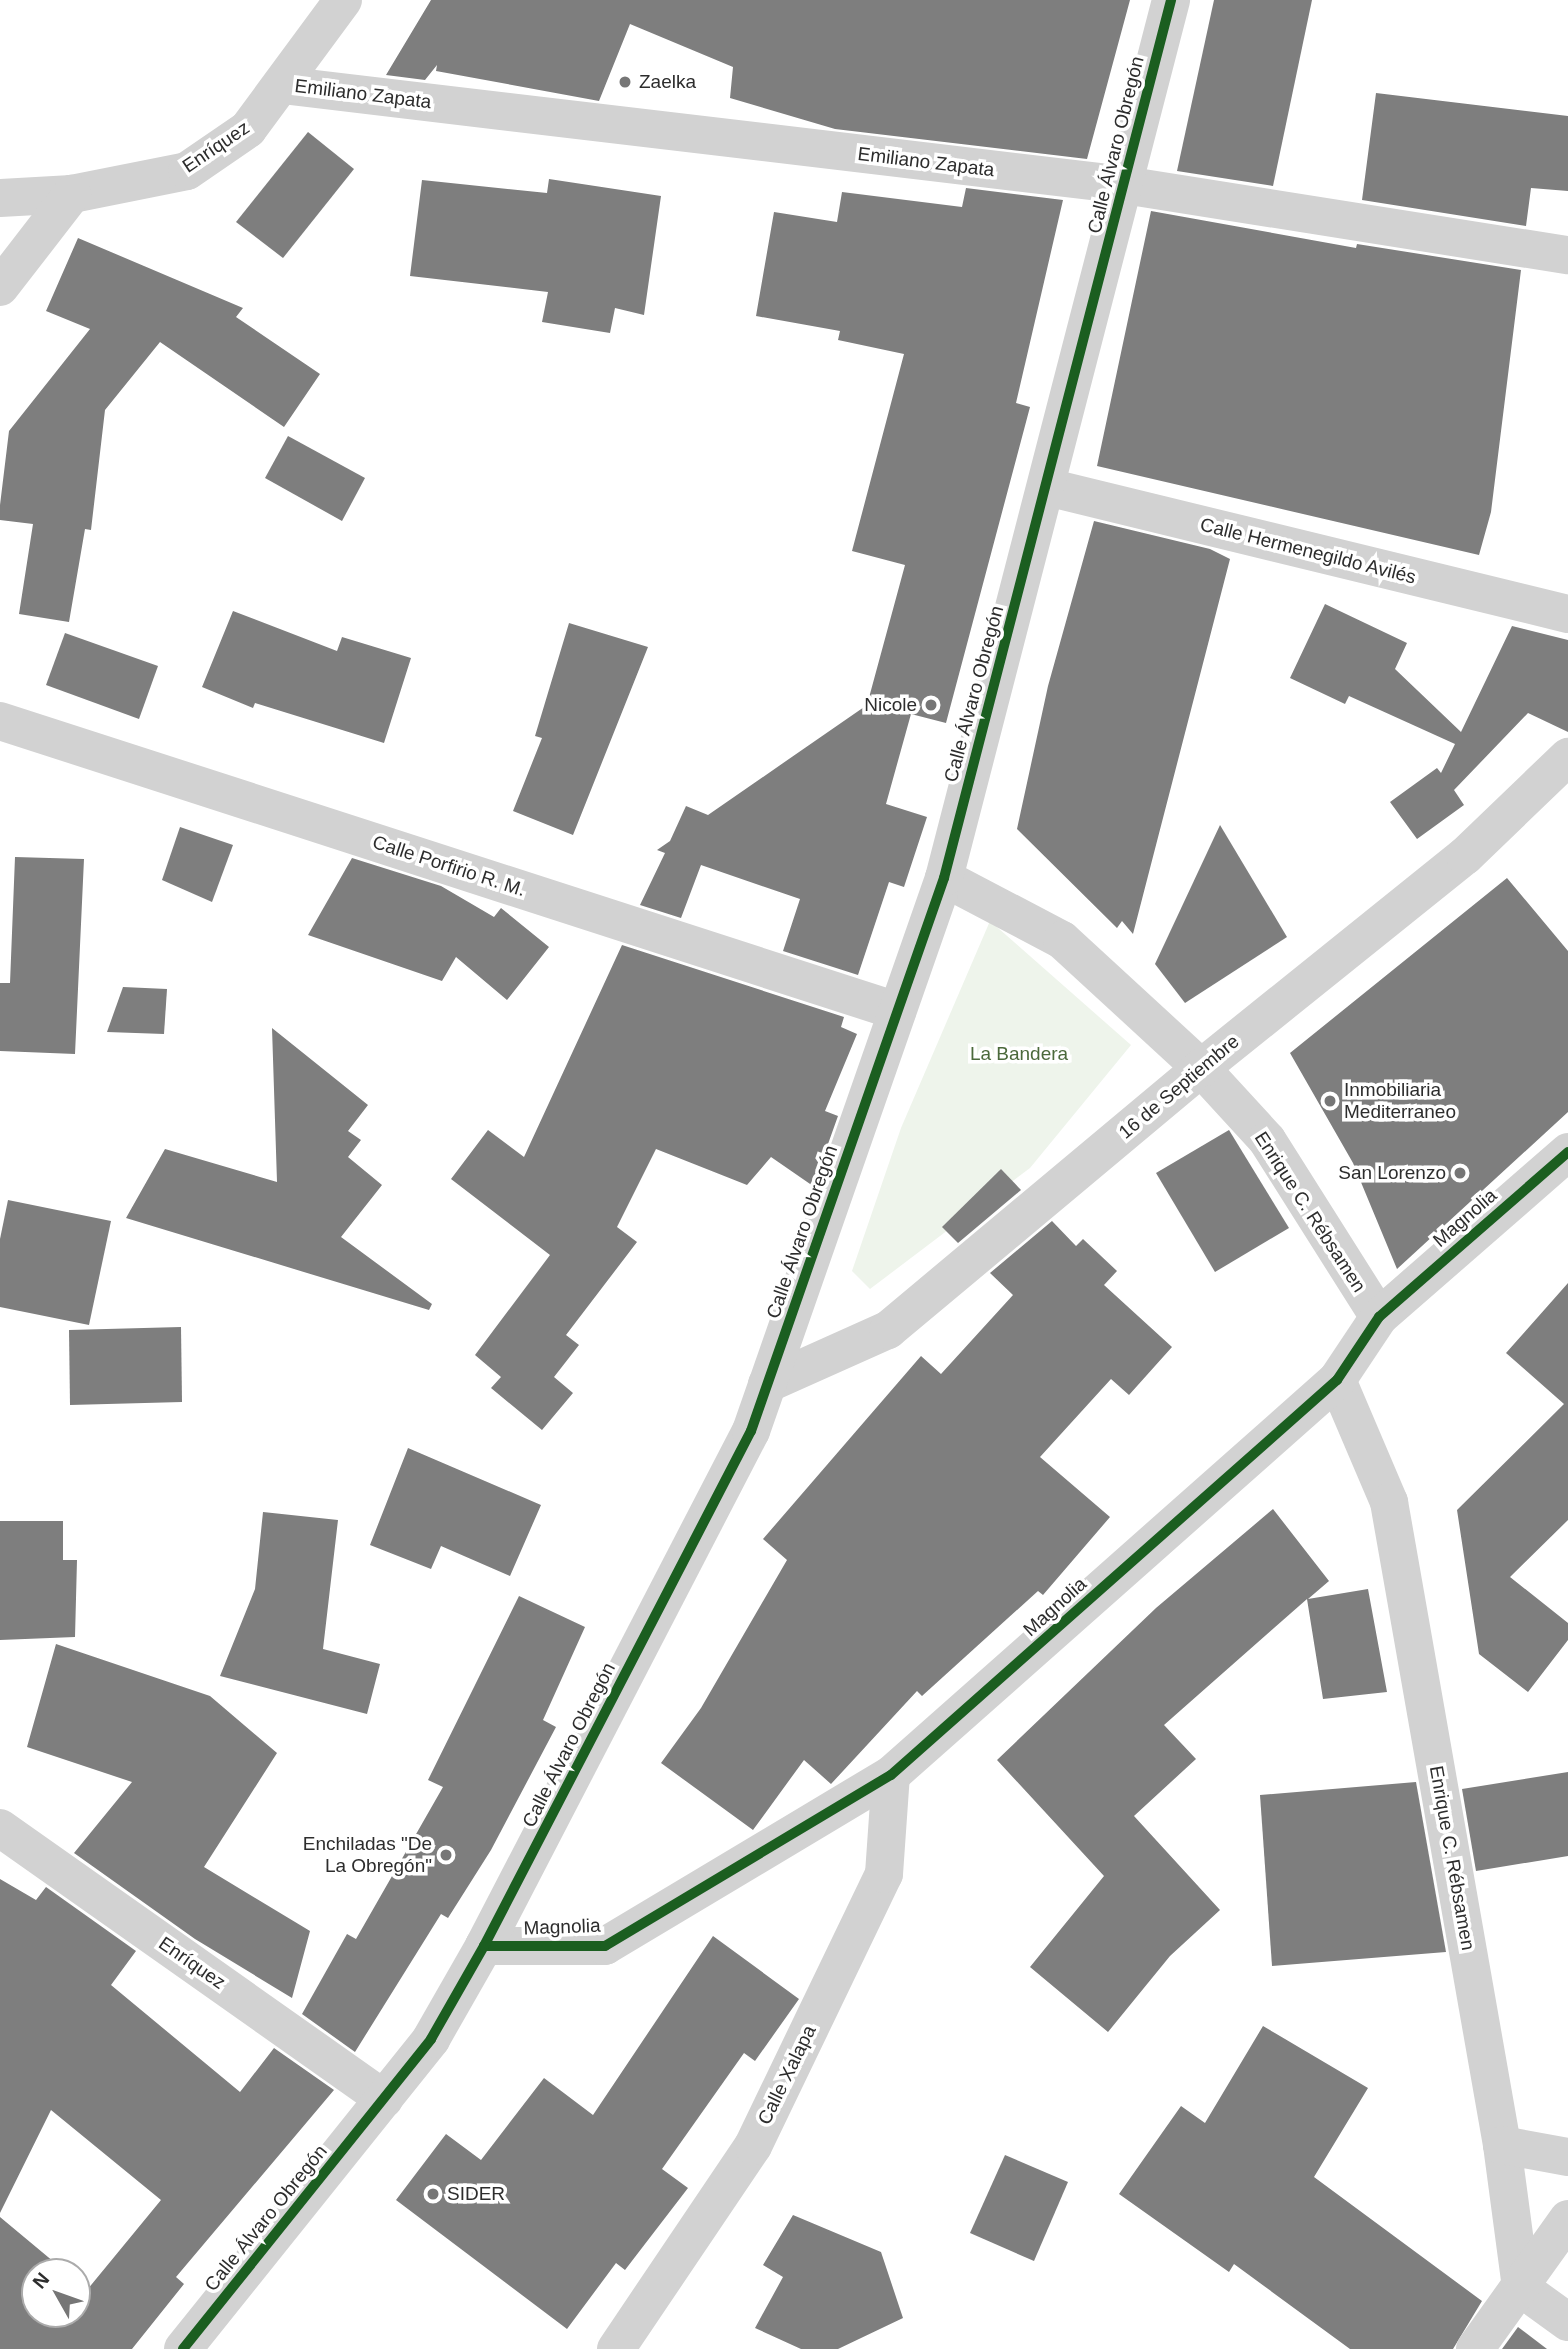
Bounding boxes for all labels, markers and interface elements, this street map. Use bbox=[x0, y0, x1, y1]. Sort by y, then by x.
street label: Calle Álvaro Obregón bbox=[1083, 54, 1149, 236]
place label: Zaelka bbox=[639, 71, 696, 93]
street label: Emiliano Zapata bbox=[293, 74, 433, 114]
marker: Zaelka bbox=[617, 74, 633, 90]
street label: Enríquez bbox=[178, 116, 254, 178]
street label: Emiliano Zapata bbox=[856, 142, 996, 182]
street label: Calle Hermenegildo Avilés bbox=[1197, 513, 1419, 589]
street label: Calle Álvaro Obregón bbox=[939, 603, 1009, 785]
place label: Nicole bbox=[864, 694, 917, 716]
marker: Nicole bbox=[923, 697, 939, 713]
street label: Calle Porfirio R. M. bbox=[370, 831, 528, 901]
street label: 16 de Septiembre bbox=[1114, 1030, 1244, 1144]
park label: La Bandera bbox=[970, 1043, 1068, 1065]
place label: Inmobiliaria Mediterraneo bbox=[1344, 1079, 1456, 1123]
marker: Inmobiliaria Mediterraneo bbox=[1322, 1093, 1338, 1109]
street label: Enrique C. Rébsamen bbox=[1250, 1127, 1370, 1297]
street label: Calle Álvaro Obregón bbox=[762, 1142, 842, 1322]
place label: San Lorenzo bbox=[1338, 1162, 1446, 1184]
marker: San Lorenzo bbox=[1452, 1165, 1468, 1181]
street label: Magnolia bbox=[1428, 1184, 1502, 1252]
street label: Magnolia bbox=[1019, 1573, 1091, 1641]
street label: Calle Álvaro Obregón bbox=[518, 1659, 620, 1831]
street label: Enrique C. Rébsamen bbox=[1425, 1764, 1479, 1952]
place label: Enchiladas "De La Obregón" bbox=[303, 1833, 432, 1877]
marker: Enchiladas "De La Obregón" bbox=[438, 1847, 454, 1863]
street label: Magnolia bbox=[523, 1914, 601, 1940]
street label: Enríquez bbox=[154, 1932, 230, 1994]
street label: Calle Xalapa bbox=[753, 2022, 821, 2128]
street label: Calle Álvaro Obregón bbox=[200, 2140, 332, 2296]
place label: SIDER bbox=[447, 2183, 505, 2205]
marker: SIDER bbox=[425, 2186, 441, 2202]
north arrow bbox=[21, 2258, 91, 2328]
text: N bbox=[29, 2268, 54, 2292]

